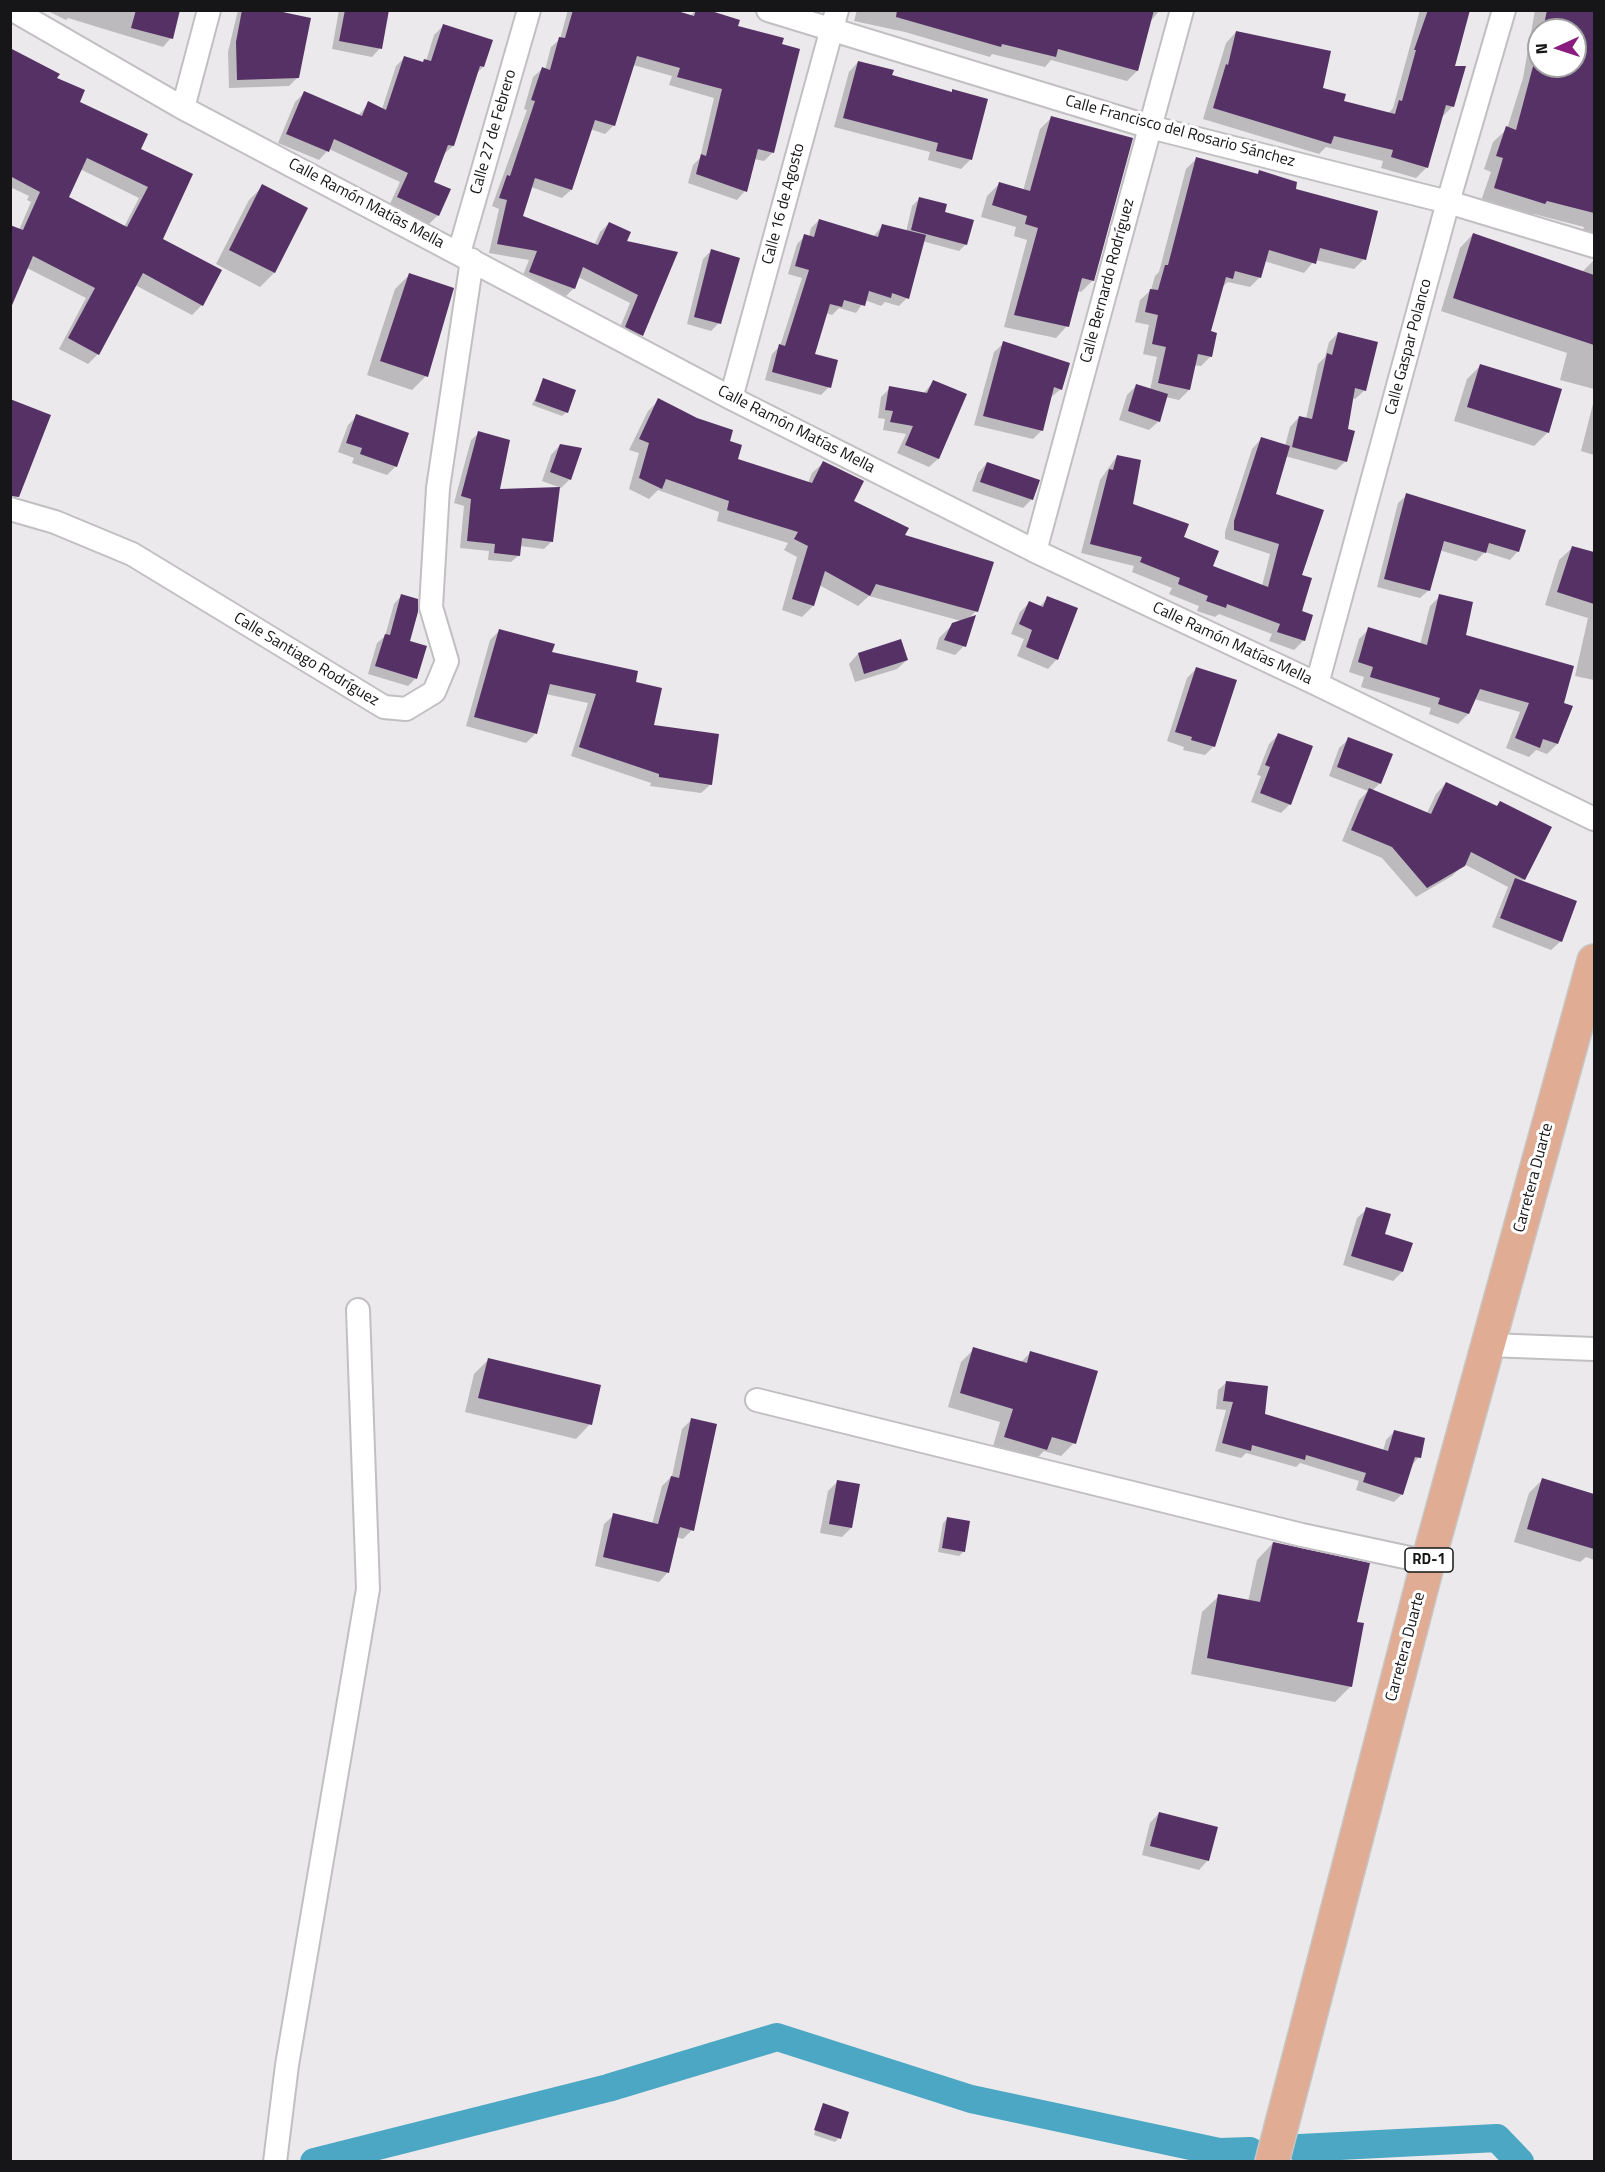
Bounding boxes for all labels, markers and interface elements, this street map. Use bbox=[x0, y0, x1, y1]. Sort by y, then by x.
north arrow bbox=[1527, 18, 1587, 78]
text: N bbox=[1529, 43, 1553, 55]
street label: Calle 27 de Febrero bbox=[467, 67, 521, 197]
street label: Calle Francisco del Rosario Sánchez bbox=[1063, 92, 1297, 172]
street label: Calle 16 de Agosto bbox=[759, 141, 809, 267]
street label: Calle Ramón Matías Mella bbox=[285, 155, 447, 253]
street label: Calle Bernardo Rodríguez bbox=[1077, 197, 1139, 365]
street label: Calle Gaspar Polanco bbox=[1382, 277, 1436, 417]
street label: Calle Ramón Matías Mella bbox=[714, 382, 878, 478]
street label: Calle Ramón Matías Mella bbox=[1149, 599, 1315, 689]
street label: Calle Santiago Rodríguez bbox=[230, 609, 382, 711]
street label: Carretera Duarte bbox=[1510, 1121, 1558, 1235]
road number: RD-1 bbox=[1405, 1548, 1453, 1572]
street label: Carretera Duarte bbox=[1382, 1590, 1430, 1704]

